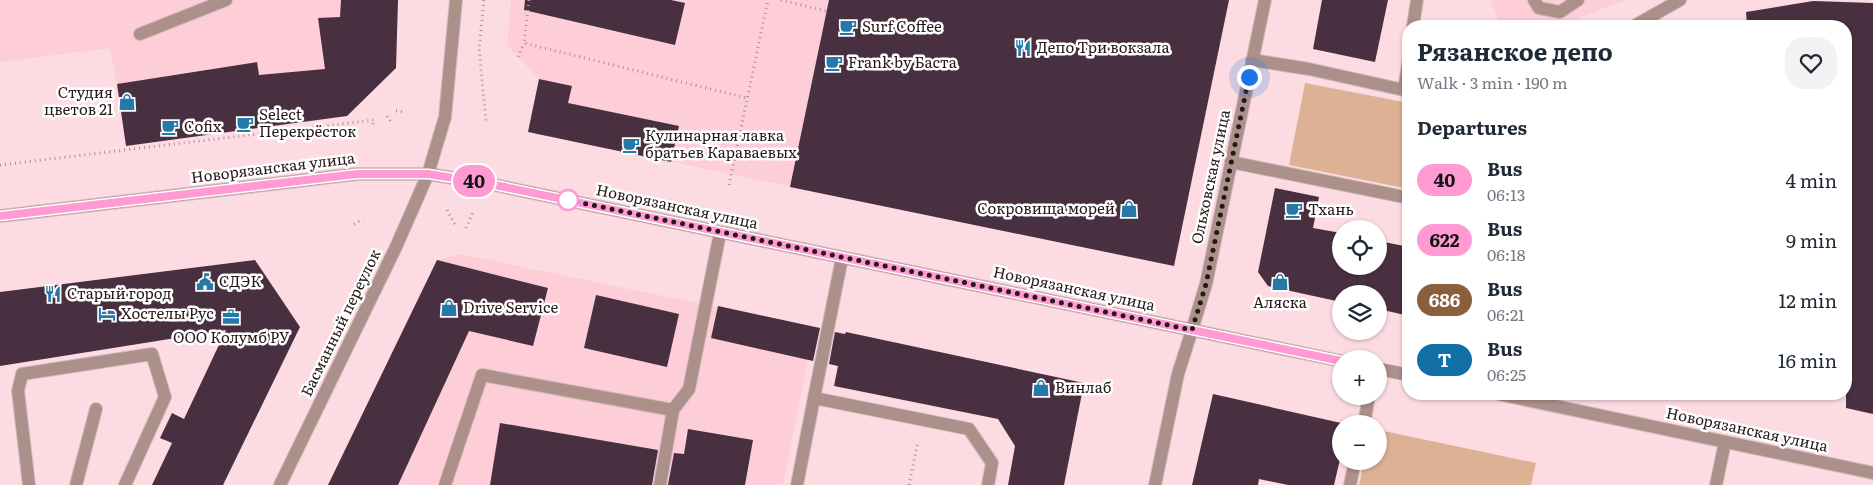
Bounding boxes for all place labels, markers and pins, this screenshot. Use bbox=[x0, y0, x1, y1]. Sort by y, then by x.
place label: Surf Coffee bbox=[862, 14, 942, 37]
cafe icon: Surf Coffee bbox=[838, 17, 858, 37]
place label: Депо Три вокзала bbox=[1037, 35, 1170, 58]
restaurant icon: Депо Три вокзала bbox=[1013, 38, 1033, 58]
place label: Frank by Баста bbox=[848, 50, 958, 73]
cafe icon: Frank by Баста bbox=[824, 53, 844, 73]
place label: Студия цветов 21 bbox=[44, 80, 113, 120]
shop icon: Студия цветов 21 bbox=[117, 92, 137, 112]
place label: Select Перекрёсток bbox=[259, 102, 356, 142]
place label: Cofix bbox=[184, 114, 222, 137]
cafe icon: Select Перекрёсток bbox=[235, 114, 255, 134]
cafe icon: Cofix bbox=[160, 117, 180, 137]
place label: Кулинарная лавка братьев Караваевых bbox=[645, 123, 797, 163]
cafe icon: Кулинарная лавка братьев Караваевых bbox=[621, 135, 641, 155]
unlabelled marker bbox=[557, 189, 579, 211]
place label: Сокровища морей bbox=[977, 196, 1115, 219]
place label: Тхань bbox=[1308, 197, 1354, 220]
shop icon: Сокровища морей bbox=[1119, 199, 1139, 219]
cafe icon: Тхань bbox=[1284, 200, 1304, 220]
place label: СДЭК bbox=[219, 269, 261, 292]
public building icon: СДЭК bbox=[195, 272, 215, 292]
shop icon: Аляска bbox=[1270, 272, 1290, 292]
place label: Старый город bbox=[67, 281, 172, 304]
restaurant icon: Старый город bbox=[43, 284, 63, 304]
place label: Аляска bbox=[1253, 290, 1308, 313]
place label: Drive Service bbox=[463, 295, 558, 318]
shop icon: Drive Service bbox=[439, 298, 459, 318]
place label: Хостелы Рус bbox=[121, 301, 214, 324]
hotel icon: Хостелы Рус bbox=[97, 304, 117, 324]
office icon: ООО Колумб РУ bbox=[221, 307, 241, 327]
place label: ООО Колумб РУ bbox=[173, 325, 290, 348]
place label: Винлаб bbox=[1055, 375, 1112, 398]
shop icon: Винлаб bbox=[1031, 378, 1051, 398]

